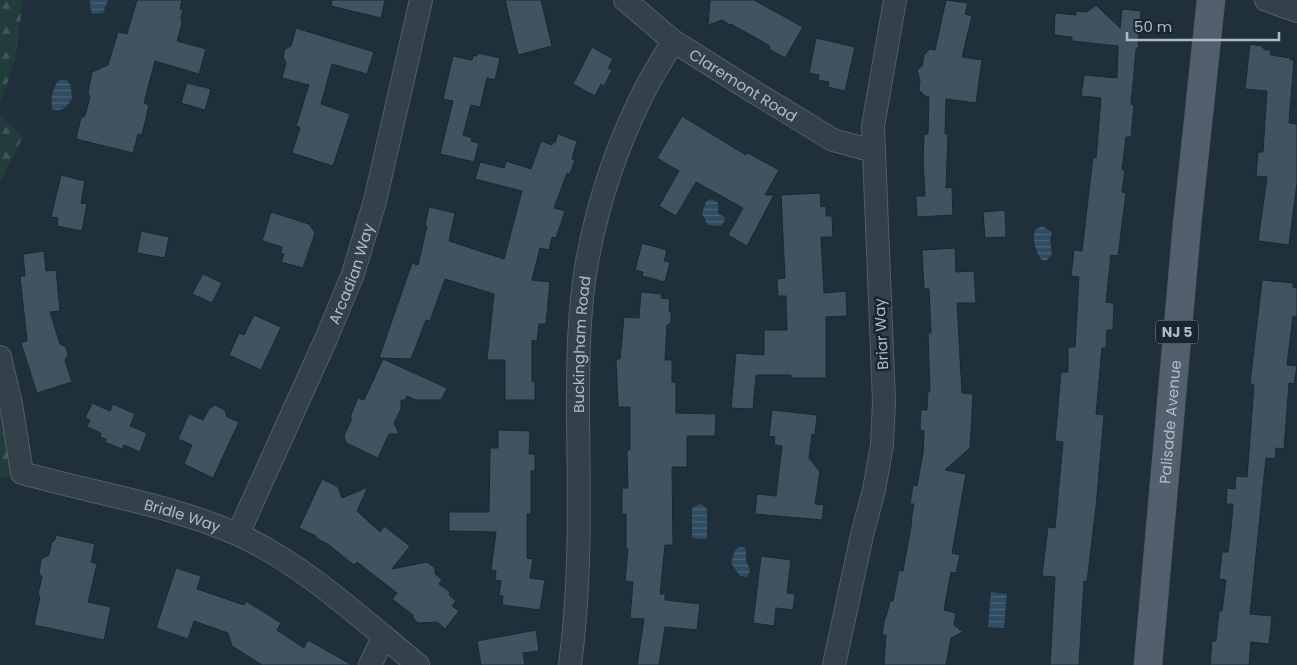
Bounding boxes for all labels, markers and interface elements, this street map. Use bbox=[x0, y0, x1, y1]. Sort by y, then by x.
scale bar bbox=[1127, 10, 1280, 42]
text: 50 m bbox=[1134, 16, 1172, 37]
street label: Claremont Road bbox=[685, 43, 801, 126]
street label: Arcadian Way bbox=[323, 220, 378, 327]
street label: Buckingham Road bbox=[567, 275, 595, 413]
street label: Briar Way bbox=[869, 297, 893, 370]
road number: NJ 5 bbox=[1156, 321, 1198, 344]
street label: Palisade Avenue bbox=[1154, 359, 1185, 485]
street label: Bridle Way bbox=[142, 493, 224, 537]

